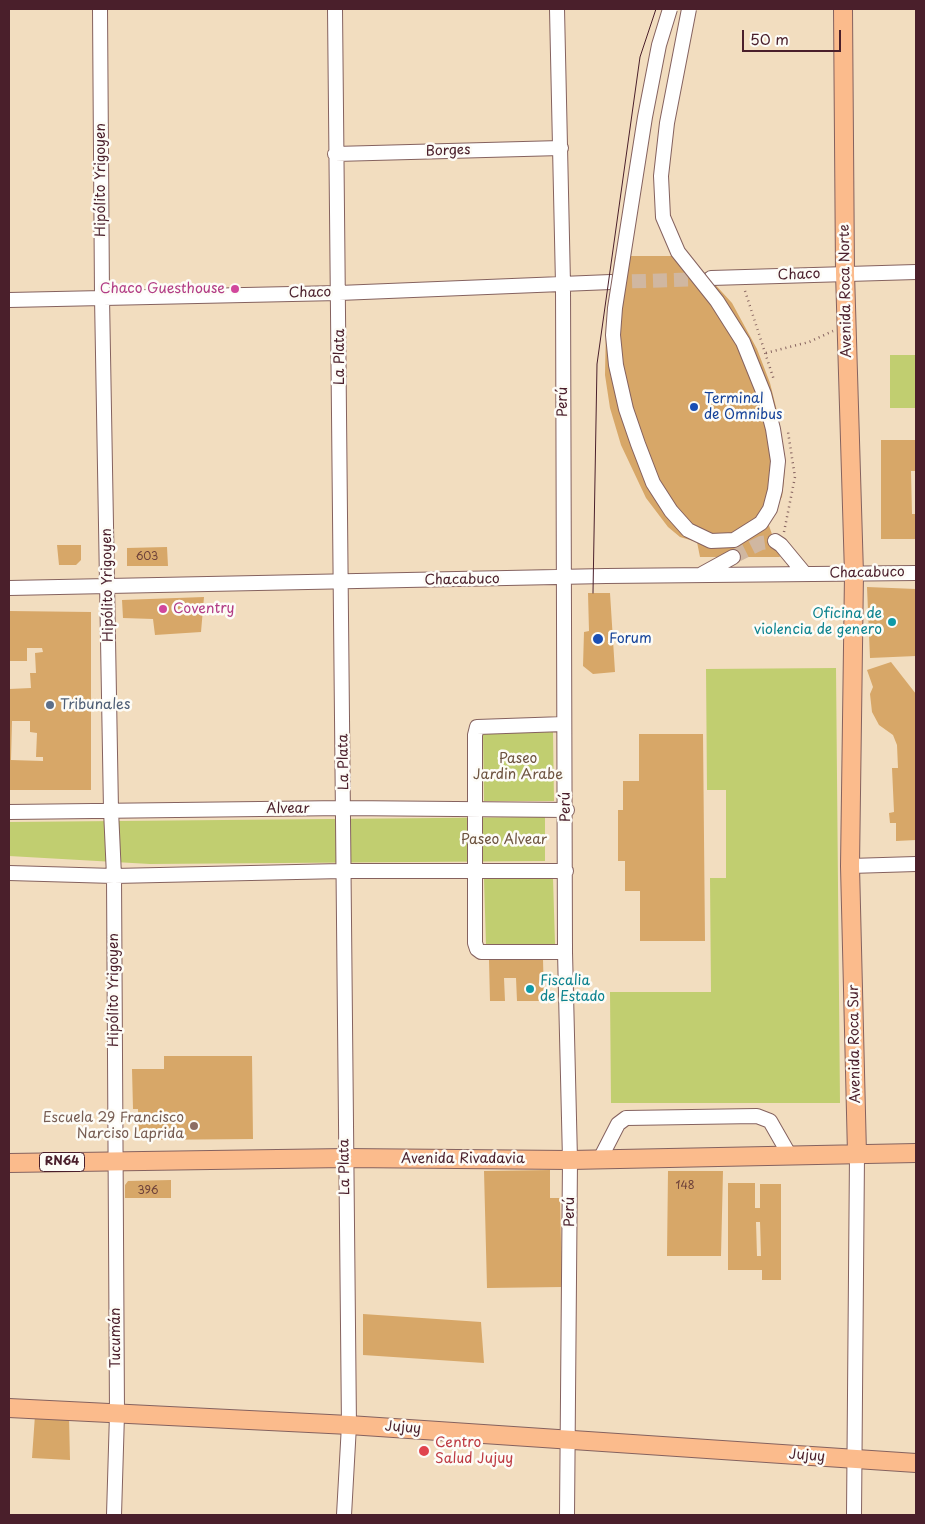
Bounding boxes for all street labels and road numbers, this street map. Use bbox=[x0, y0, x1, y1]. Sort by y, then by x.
street label: Hipólito Yrigoyen bbox=[93, 123, 109, 237]
street label: Borges bbox=[425, 142, 471, 160]
street label: Avenida Roca Norte bbox=[836, 224, 856, 358]
street label: Chaco bbox=[777, 266, 821, 284]
street label: Chaco bbox=[289, 284, 331, 302]
street label: La Plata bbox=[332, 329, 348, 385]
street label: Perú bbox=[555, 387, 571, 417]
street label: Hipólito Yrigoyen bbox=[99, 528, 117, 642]
street label: Chacabuco bbox=[829, 564, 905, 582]
street label: Chacabuco bbox=[424, 571, 500, 589]
street label: La Plata bbox=[335, 734, 353, 790]
street label: Perú bbox=[557, 792, 575, 822]
street label: Alvear bbox=[266, 801, 310, 817]
street label: Hipólito Yrigoyen bbox=[106, 933, 122, 1047]
street label: Avenida Roca Sur bbox=[846, 985, 864, 1103]
street label: La Plata bbox=[336, 1139, 354, 1195]
street label: Avenida Rivadavia bbox=[401, 1151, 525, 1167]
road number: RN64 bbox=[40, 1152, 84, 1172]
street label: Perú bbox=[562, 1197, 578, 1227]
street label: Tucumán bbox=[108, 1308, 124, 1368]
street label: Jujuy bbox=[384, 1418, 422, 1438]
street label: Jujuy bbox=[788, 1446, 826, 1466]

